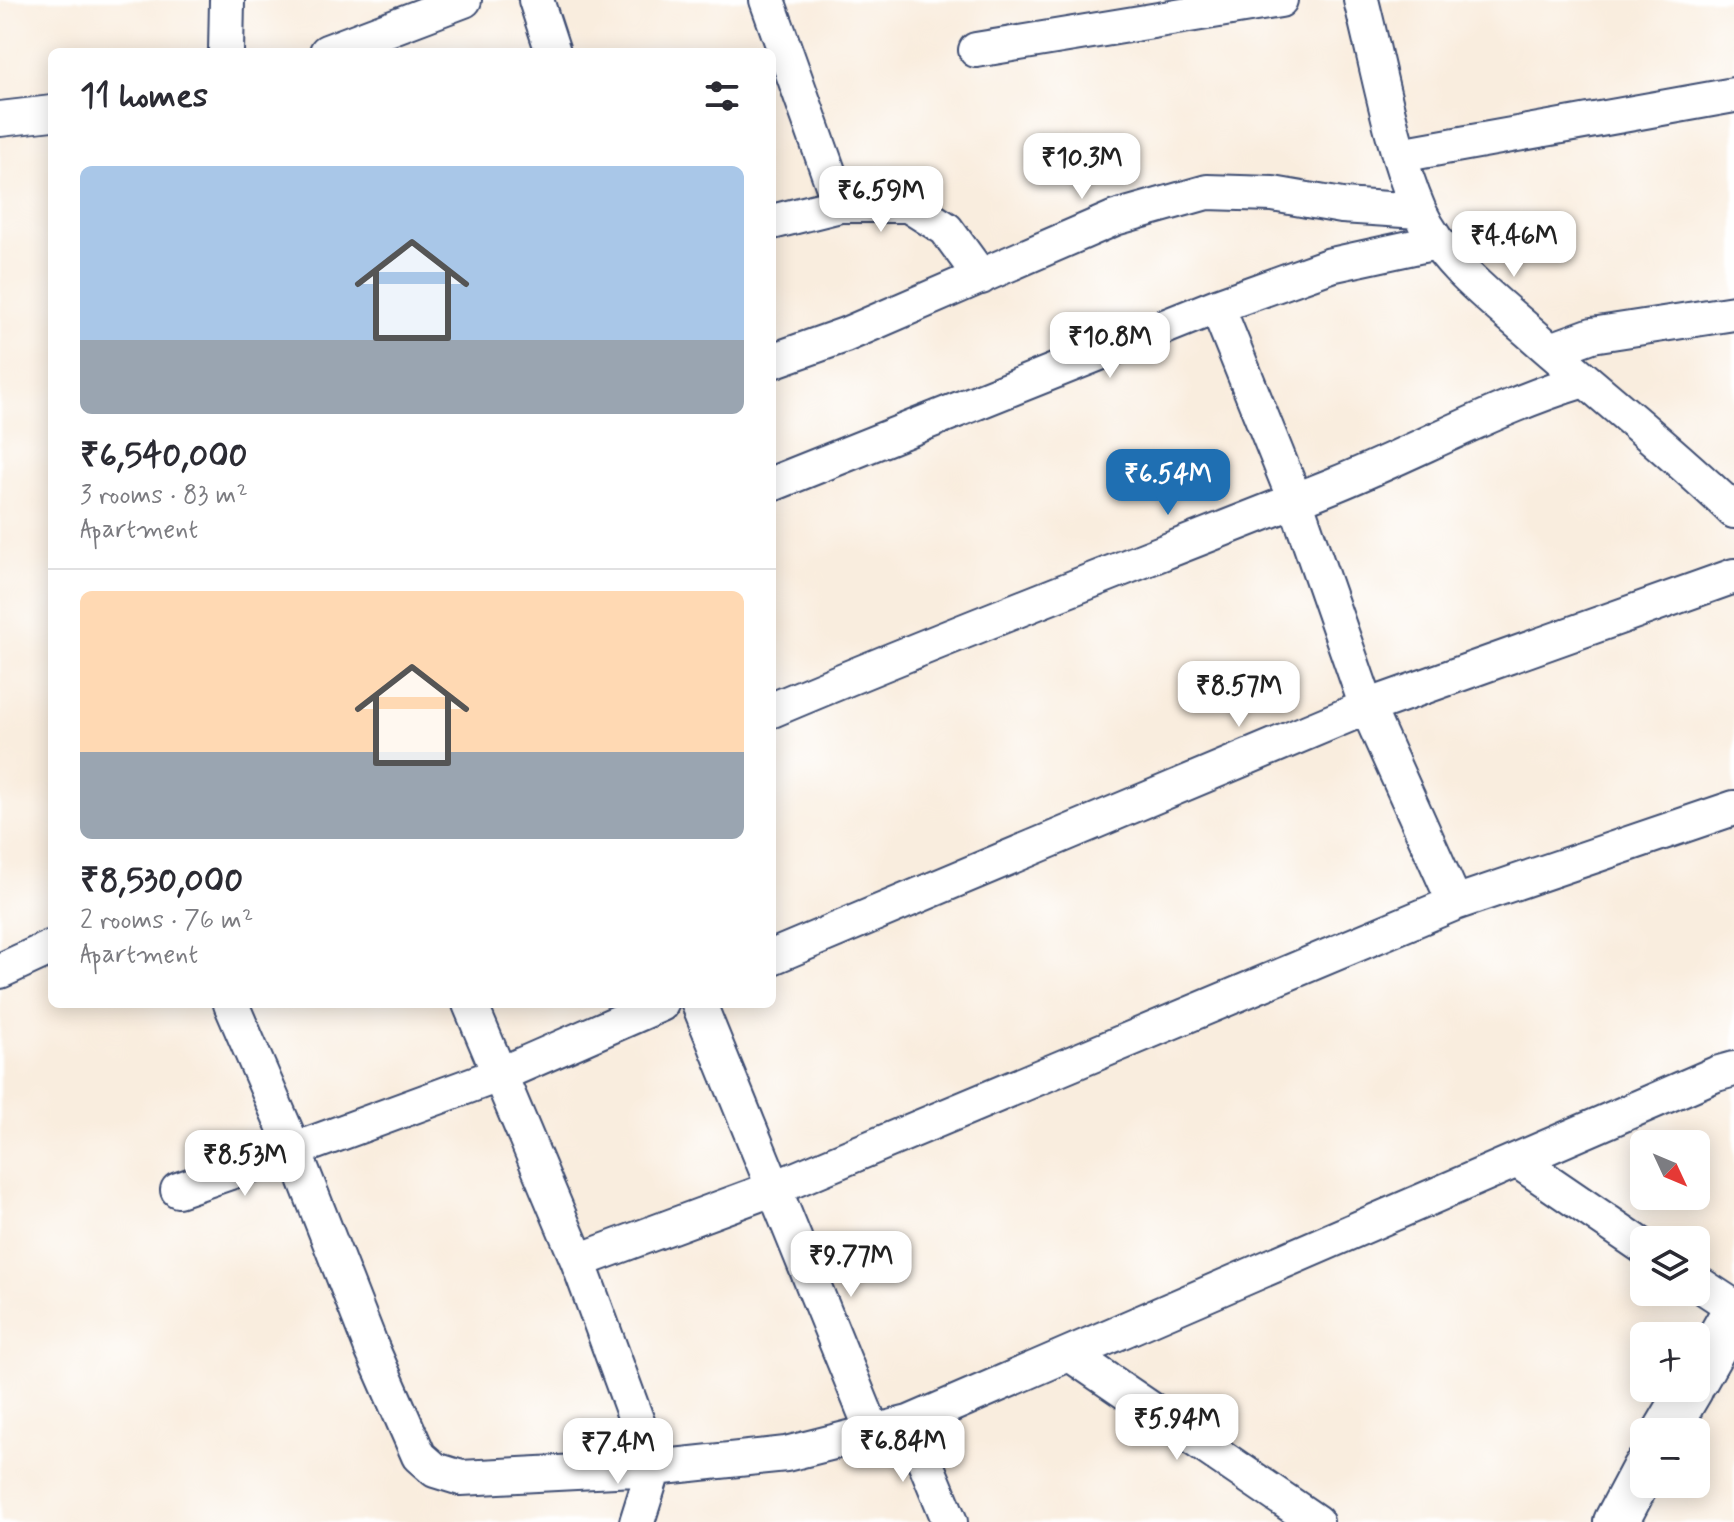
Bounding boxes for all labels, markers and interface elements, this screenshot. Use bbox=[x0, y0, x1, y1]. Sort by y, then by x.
text: 11 homes bbox=[80, 74, 208, 119]
icon: filters bbox=[700, 74, 744, 118]
pin: ₹10.3M bbox=[1017, 133, 1147, 201]
text: ₹10.3M bbox=[1041, 142, 1123, 176]
pin: ₹6.59M bbox=[816, 166, 946, 234]
text: ₹6.59M bbox=[837, 175, 925, 209]
pin: ₹4.46M bbox=[1449, 211, 1579, 279]
icon: home bbox=[340, 218, 484, 362]
text: ₹4.46M bbox=[1470, 220, 1558, 254]
pin: ₹10.8M bbox=[1045, 312, 1175, 380]
text: ₹10.8M bbox=[1068, 321, 1152, 355]
text: ₹6,540,000 bbox=[80, 434, 248, 479]
pin: ₹6.54M bbox=[1103, 449, 1233, 517]
text: ₹6.54M bbox=[1124, 458, 1212, 492]
text: 3 rooms · 83 m² bbox=[80, 479, 248, 513]
text: Apartment bbox=[80, 513, 198, 547]
icon: home bbox=[340, 643, 484, 787]
pin: ₹8.57M bbox=[1174, 661, 1304, 729]
text: ₹8.57M bbox=[1196, 670, 1282, 704]
text: ₹8,530,000 bbox=[80, 859, 243, 904]
text: 2 rooms · 76 m² bbox=[80, 904, 253, 938]
text: Apartment bbox=[80, 938, 198, 972]
pin: ₹8.53M bbox=[180, 1130, 310, 1198]
north arrow bbox=[1630, 1130, 1710, 1210]
map controls bbox=[1630, 1130, 1710, 1498]
text: ₹8.53M bbox=[203, 1139, 287, 1173]
button: layers bbox=[1630, 1226, 1710, 1306]
pin: ₹9.77M bbox=[786, 1231, 916, 1299]
text: ₹9.77M bbox=[809, 1240, 893, 1274]
button: + bbox=[1630, 1322, 1710, 1402]
pin: ₹5.94M bbox=[1112, 1394, 1242, 1462]
text: ₹5.94M bbox=[1133, 1403, 1221, 1437]
pin: ₹6.84M bbox=[838, 1416, 968, 1484]
pin: ₹7.4M bbox=[562, 1418, 674, 1486]
button: − bbox=[1630, 1418, 1710, 1498]
text: ₹6.84M bbox=[860, 1425, 946, 1459]
text: ₹7.4M bbox=[581, 1427, 655, 1461]

